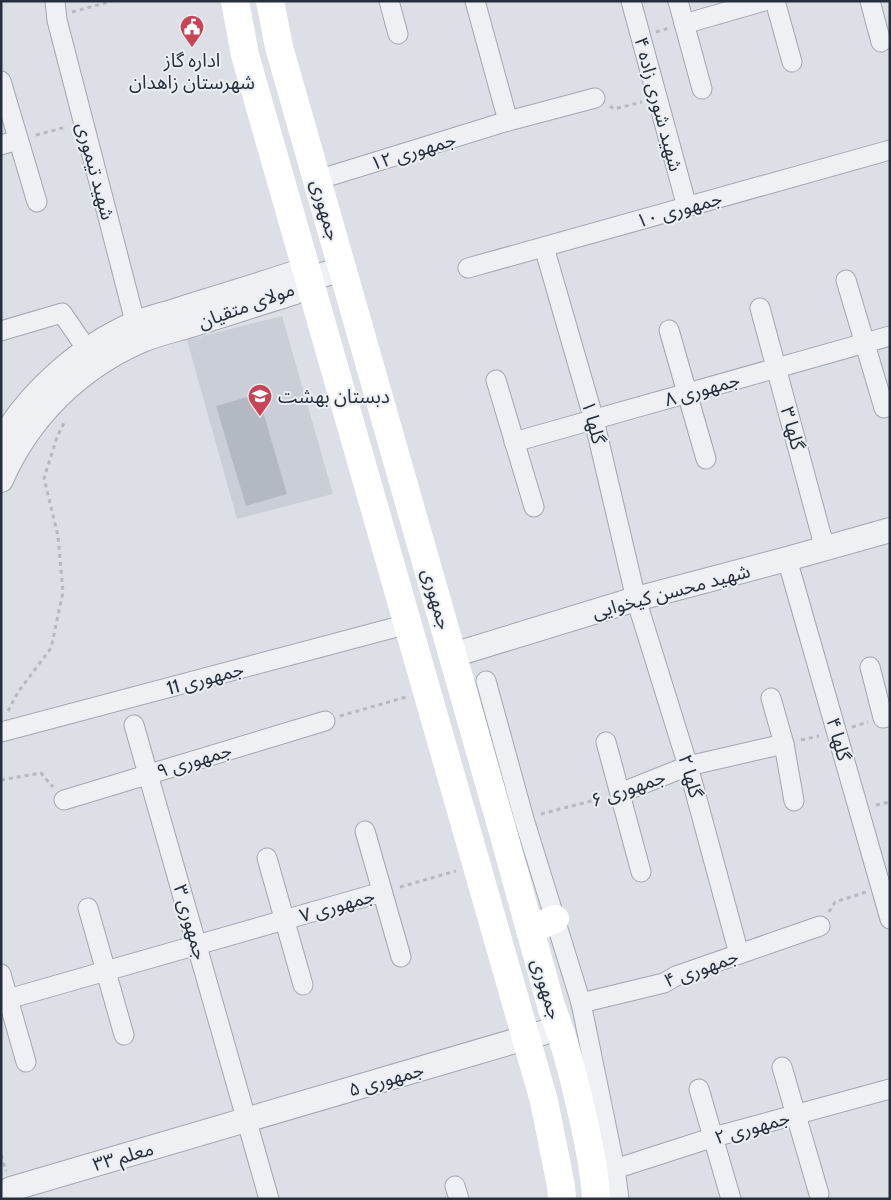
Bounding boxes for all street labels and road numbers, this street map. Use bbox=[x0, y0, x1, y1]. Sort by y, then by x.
street label: شهید شوری زاده ۴ bbox=[629, 34, 688, 174]
street label: شهید تیموری bbox=[71, 120, 120, 222]
street label: جمهوری ۱۲ bbox=[368, 128, 459, 175]
street label: جمهوری bbox=[306, 177, 345, 243]
street label: جمهوری ۱۰ bbox=[634, 186, 725, 233]
street label: مولای متقیان bbox=[195, 277, 297, 334]
street label: جمهوری ۸ bbox=[662, 368, 742, 411]
street label: گلها ۱ bbox=[577, 398, 611, 447]
street label: گلها ۳ bbox=[776, 404, 810, 453]
street label: شهید محسن کیخوایی bbox=[590, 559, 753, 624]
street label: جمهوری bbox=[417, 566, 456, 632]
street label: جمهوری 11 bbox=[164, 657, 246, 700]
street label: گلها ۴ bbox=[821, 715, 856, 765]
street label: جمهوری ۹ bbox=[154, 738, 234, 783]
street label: گلها ۲ bbox=[673, 752, 708, 802]
street label: جمهوری ۶ bbox=[588, 765, 668, 812]
street label: جمهوری ۳ bbox=[169, 882, 212, 962]
street label: جمهوری ۷ bbox=[297, 884, 377, 927]
street label: جمهوری ۴ bbox=[661, 944, 741, 993]
street label: جمهوری bbox=[526, 956, 567, 1022]
street label: جمهوری ۵ bbox=[346, 1058, 426, 1101]
street label: جمهوری ۲ bbox=[712, 1106, 792, 1149]
street label: معلم ۳۳ bbox=[90, 1137, 157, 1179]

